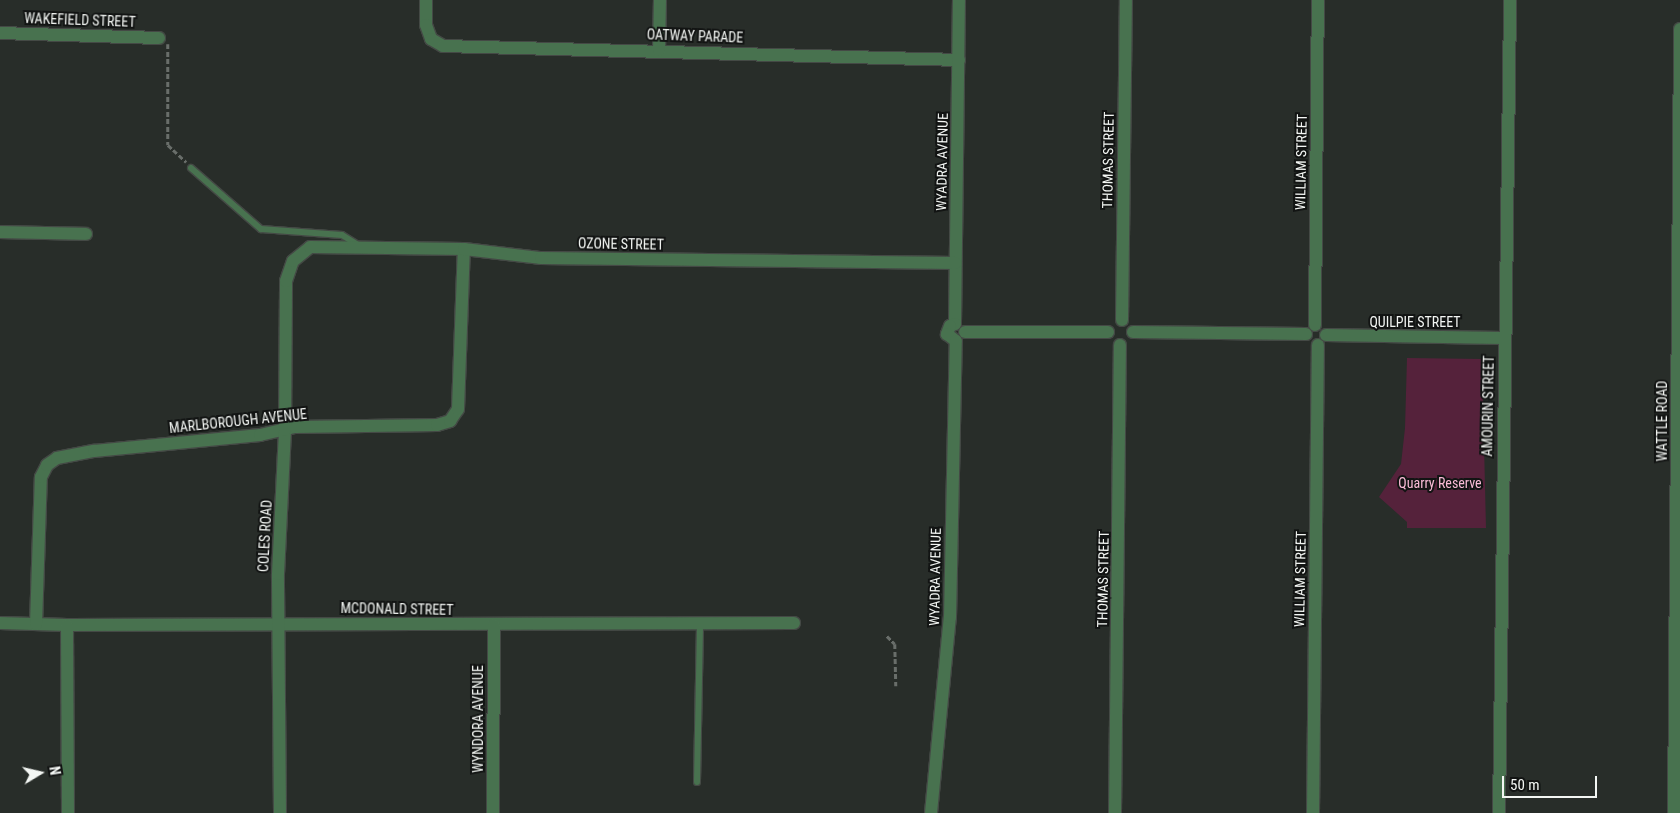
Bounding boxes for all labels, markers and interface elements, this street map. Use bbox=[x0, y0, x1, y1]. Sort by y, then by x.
street label: WAKEFIELD STREET bbox=[24, 10, 136, 30]
street label: OATWAY PARADE bbox=[646, 26, 744, 46]
street label: THOMAS STREET bbox=[1099, 111, 1117, 209]
street label: WYADRA AVENUE bbox=[933, 113, 951, 211]
street label: WILLIAM STREET bbox=[1292, 114, 1310, 210]
street label: OZONE STREET bbox=[578, 235, 664, 253]
street label: QUILPIE STREET bbox=[1369, 314, 1461, 330]
street label: AMOURIN STREET bbox=[1479, 355, 1497, 457]
street label: WATTLE ROAD bbox=[1654, 381, 1670, 461]
street label: MARLBOROUGH AVENUE bbox=[168, 405, 308, 437]
park label: Quarry Reserve bbox=[1398, 475, 1482, 491]
street label: COLES ROAD bbox=[255, 500, 275, 572]
street label: WYADRA AVENUE bbox=[926, 528, 944, 626]
street label: THOMAS STREET bbox=[1094, 530, 1112, 628]
street label: WILLIAM STREET bbox=[1291, 531, 1309, 627]
street label: MCDONALD STREET bbox=[340, 600, 454, 618]
street label: WYNDORA AVENUE bbox=[470, 665, 486, 773]
north arrow bbox=[15, 748, 65, 798]
text: N bbox=[46, 765, 63, 776]
scale bar bbox=[1505, 766, 1600, 798]
text: 50 m bbox=[1510, 776, 1540, 794]

